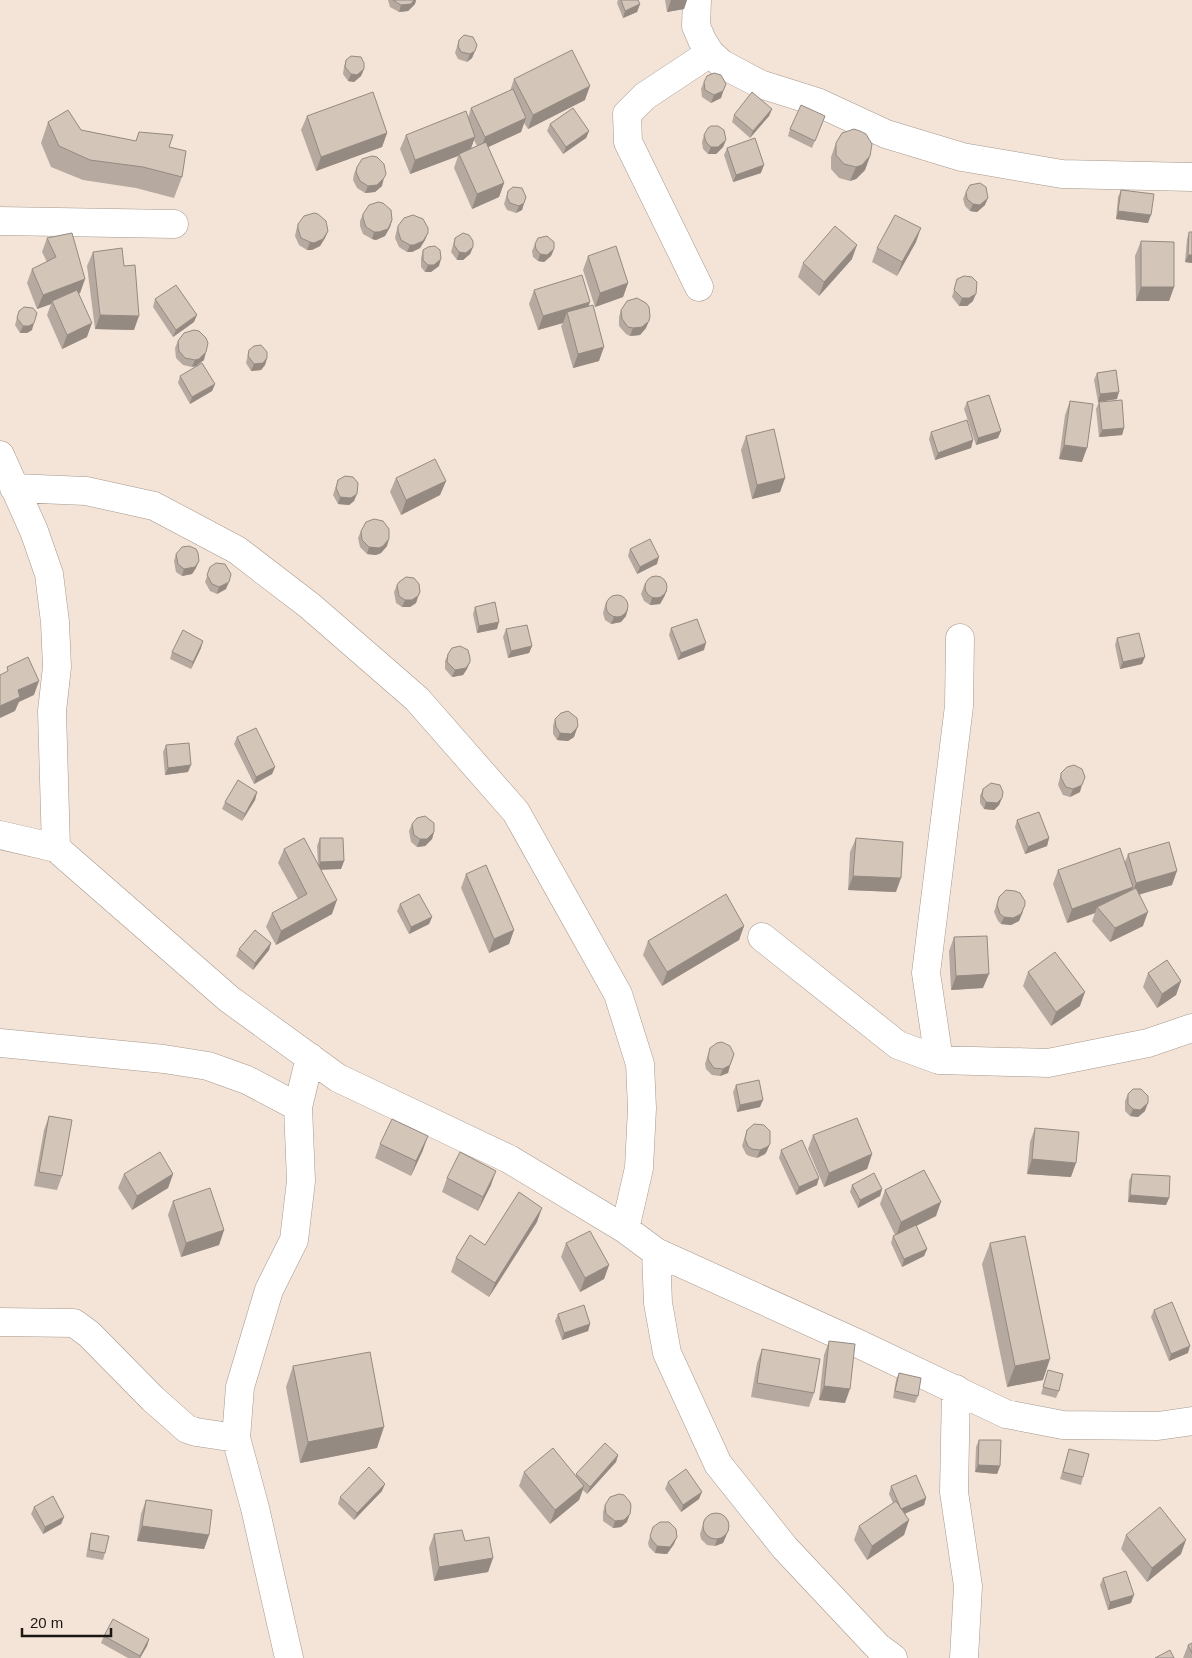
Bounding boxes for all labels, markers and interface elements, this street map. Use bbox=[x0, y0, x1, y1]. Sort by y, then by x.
scale bar bbox=[22, 1606, 111, 1638]
text: 20 m bbox=[30, 1614, 63, 1631]

